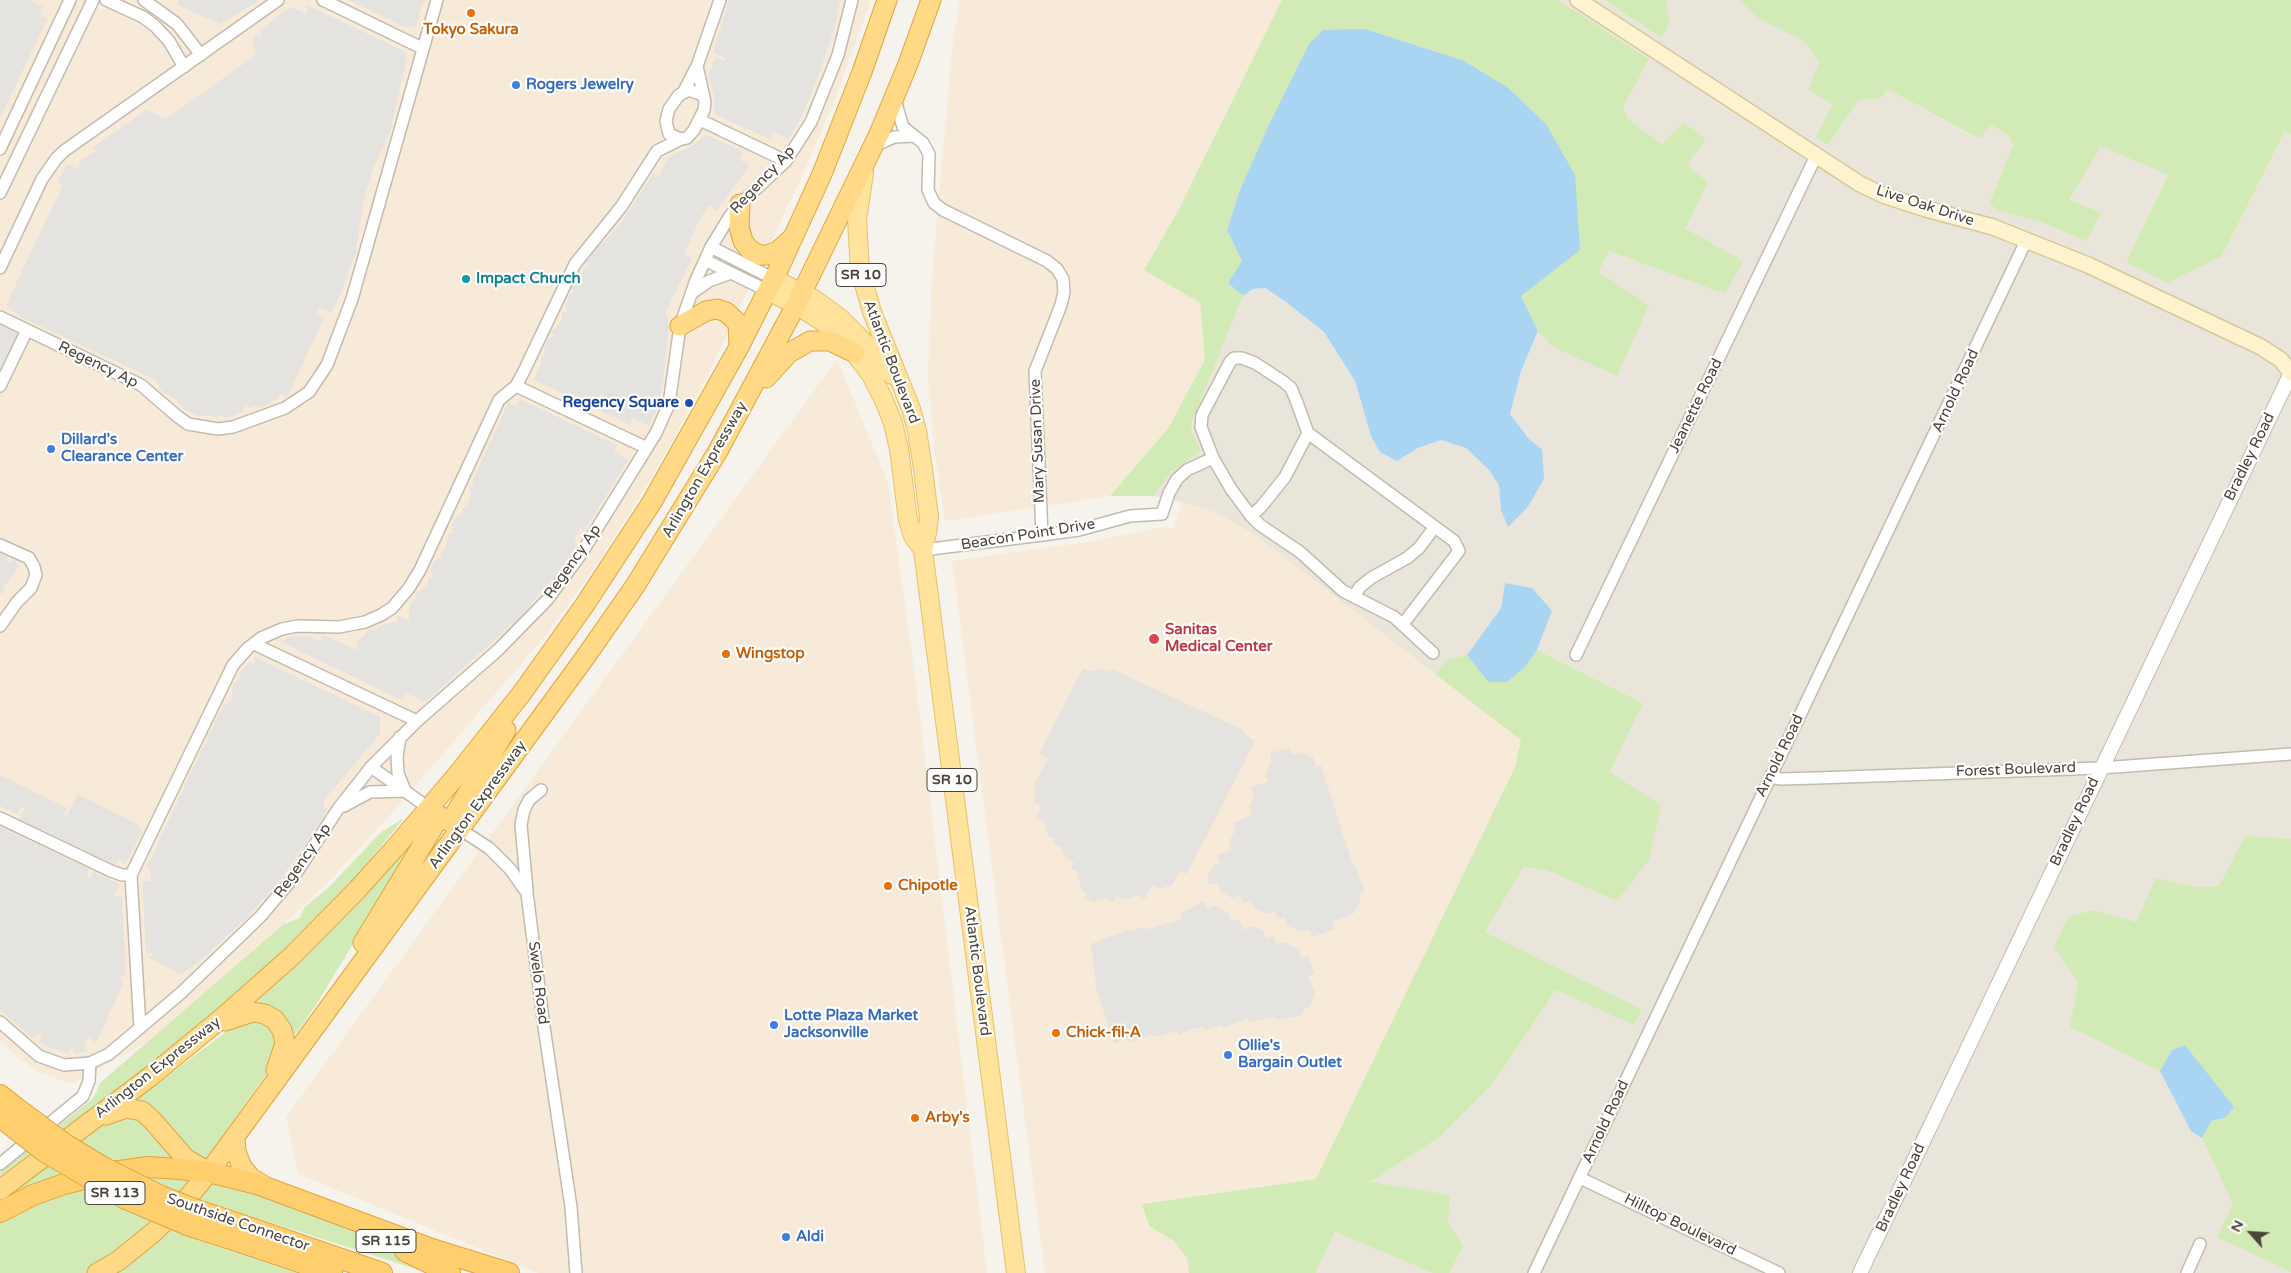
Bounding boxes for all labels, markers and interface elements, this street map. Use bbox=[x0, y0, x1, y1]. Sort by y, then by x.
marker: Tokyo Sakura bbox=[465, 7, 477, 19]
place label: Tokyo Sakura bbox=[423, 21, 519, 39]
place label: Rogers Jewelry bbox=[526, 76, 634, 94]
marker: Rogers Jewelry bbox=[510, 79, 522, 91]
street label: Regency Ap bbox=[727, 142, 799, 218]
street label: Live Oak Drive bbox=[1874, 182, 1976, 230]
road number: SR 10 bbox=[836, 264, 886, 286]
place label: Impact Church bbox=[476, 270, 581, 288]
marker: Impact Church bbox=[460, 273, 472, 285]
street label: Atlantic Boulevard bbox=[859, 298, 923, 426]
street label: Regency Ap bbox=[55, 338, 141, 392]
street label: Arnold Road bbox=[1929, 346, 1983, 436]
street label: Jeanette Road bbox=[1665, 356, 1727, 456]
street label: Mary Susan Drive bbox=[1027, 378, 1049, 504]
place label: Regency Square bbox=[563, 394, 679, 412]
marker: Regency Square bbox=[683, 397, 695, 409]
street label: Arlington Expressway bbox=[659, 399, 751, 541]
street label: Bradley Road bbox=[2221, 410, 2279, 504]
place label: Dillard's Clearance Center bbox=[61, 431, 183, 466]
marker: Dillard's Clearance Center bbox=[45, 443, 57, 455]
street label: Beacon Point Drive bbox=[960, 516, 1096, 554]
street label: Regency Ap bbox=[541, 521, 605, 603]
place label: Sanitas Medical Center bbox=[1165, 621, 1273, 656]
marker: Sanitas Medical Center bbox=[1147, 632, 1161, 646]
place label: Wingstop bbox=[736, 645, 805, 663]
marker: Wingstop bbox=[720, 648, 732, 660]
street label: Arnold Road bbox=[1752, 712, 1808, 800]
street label: Arlington Expressway bbox=[425, 737, 531, 873]
street label: Forest Boulevard bbox=[1956, 759, 2076, 781]
road number: SR 10 bbox=[927, 768, 977, 792]
street label: Bradley Road bbox=[2047, 775, 2103, 869]
street label: Regency Ap bbox=[271, 820, 335, 902]
place label: Chipotle bbox=[898, 877, 958, 895]
marker: Chipotle bbox=[882, 880, 894, 892]
street label: Atlantic Boulevard bbox=[960, 905, 994, 1037]
street label: Swelo Road bbox=[524, 940, 552, 1026]
place label: Lotte Plaza Market Jacksonville bbox=[784, 1007, 918, 1042]
street label: Arlington Expressway bbox=[92, 1013, 224, 1123]
marker: Lotte Plaza Market Jacksonville bbox=[768, 1019, 780, 1031]
place label: Chick-fil-A bbox=[1066, 1024, 1141, 1042]
marker: Chick-fil-A bbox=[1050, 1027, 1062, 1039]
place label: Ollie's Bargain Outlet bbox=[1238, 1037, 1342, 1072]
marker: Ollie's Bargain Outlet bbox=[1222, 1049, 1234, 1061]
street label: Arnold Road bbox=[1579, 1077, 1633, 1167]
place label: Arby's bbox=[925, 1109, 970, 1127]
marker: Arby's bbox=[909, 1112, 921, 1124]
street label: Bradley Road bbox=[1873, 1141, 1929, 1235]
road number: SR 113 bbox=[85, 1182, 145, 1204]
street label: Southside Connector bbox=[164, 1190, 312, 1256]
street label: Hilltop Boulevard bbox=[1621, 1190, 1739, 1260]
north arrow bbox=[2226, 1208, 2276, 1258]
text: N bbox=[2227, 1217, 2247, 1235]
place label: Aldi bbox=[796, 1228, 824, 1246]
road number: SR 115 bbox=[356, 1230, 416, 1252]
marker: Aldi bbox=[780, 1231, 792, 1243]

